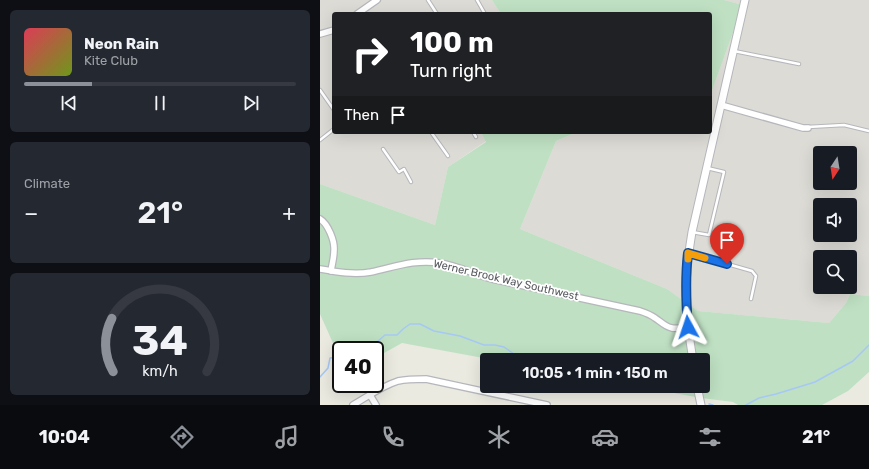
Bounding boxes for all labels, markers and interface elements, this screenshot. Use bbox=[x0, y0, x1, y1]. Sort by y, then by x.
text: 100 m bbox=[410, 26, 494, 59]
icon: right bbox=[344, 28, 396, 80]
text: Neon Rain bbox=[84, 35, 159, 53]
text: Kite Club bbox=[84, 53, 138, 68]
text: Turn right bbox=[410, 60, 492, 82]
icon: previous bbox=[58, 92, 80, 114]
icon: pause bbox=[149, 92, 171, 114]
icon: next bbox=[240, 92, 262, 114]
icon: arrive bbox=[387, 104, 409, 126]
text: Then bbox=[344, 106, 379, 124]
north arrow bbox=[813, 146, 857, 190]
map controls bbox=[813, 146, 857, 294]
text: Climate bbox=[24, 176, 70, 191]
text: 21° bbox=[138, 195, 183, 231]
button: sound bbox=[813, 198, 857, 242]
text: − bbox=[24, 200, 38, 227]
text: + bbox=[282, 200, 296, 227]
pin bbox=[710, 223, 744, 264]
icon: arrive bbox=[716, 229, 738, 251]
button: search bbox=[813, 250, 857, 294]
street label: Werner Brook Way Southwest bbox=[432, 257, 581, 303]
position arrow bbox=[667, 306, 709, 348]
text: 34 bbox=[132, 316, 188, 365]
speed limit sign: 40 bbox=[332, 341, 384, 393]
text: km/h bbox=[142, 363, 178, 380]
text: 10:05 · 1 min · 150 m bbox=[522, 364, 668, 382]
icon: directions bbox=[168, 423, 196, 451]
icon: music bbox=[273, 423, 301, 451]
icon: phone bbox=[379, 423, 407, 451]
icon: climate bbox=[485, 423, 513, 451]
icon: car bbox=[591, 423, 619, 451]
icon: filters bbox=[696, 423, 724, 451]
text: 10:04 bbox=[39, 426, 90, 448]
text: 21° bbox=[802, 426, 830, 448]

